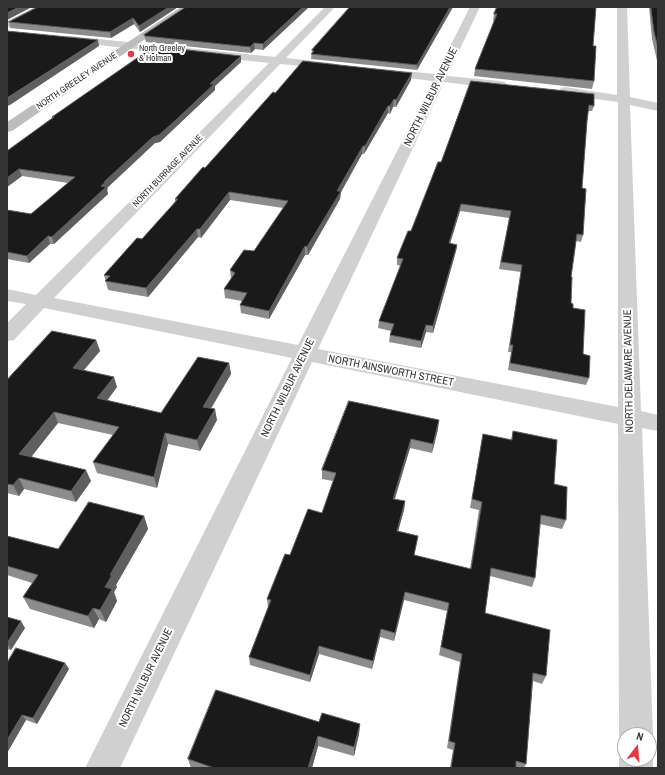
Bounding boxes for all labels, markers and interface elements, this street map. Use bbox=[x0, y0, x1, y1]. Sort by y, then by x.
place label: North Greeley & Holman bbox=[139, 44, 185, 65]
street label: NORTH WILBUR AVENUE bbox=[401, 45, 461, 149]
marker: North Greeley & Holman bbox=[126, 49, 136, 59]
street label: NORTH GREELEY AVENUE bbox=[35, 50, 119, 112]
street label: NORTH BURRAGE AVENUE bbox=[131, 133, 205, 209]
street label: NORTH DELAWARE AVENUE bbox=[621, 309, 637, 433]
street label: NORTH WILBUR AVENUE bbox=[258, 336, 318, 440]
street label: NORTH AINSWORTH STREET bbox=[327, 352, 455, 390]
street label: NORTH WILBUR AVENUE bbox=[116, 626, 176, 730]
north arrow bbox=[617, 727, 657, 767]
text: N bbox=[635, 729, 645, 744]

